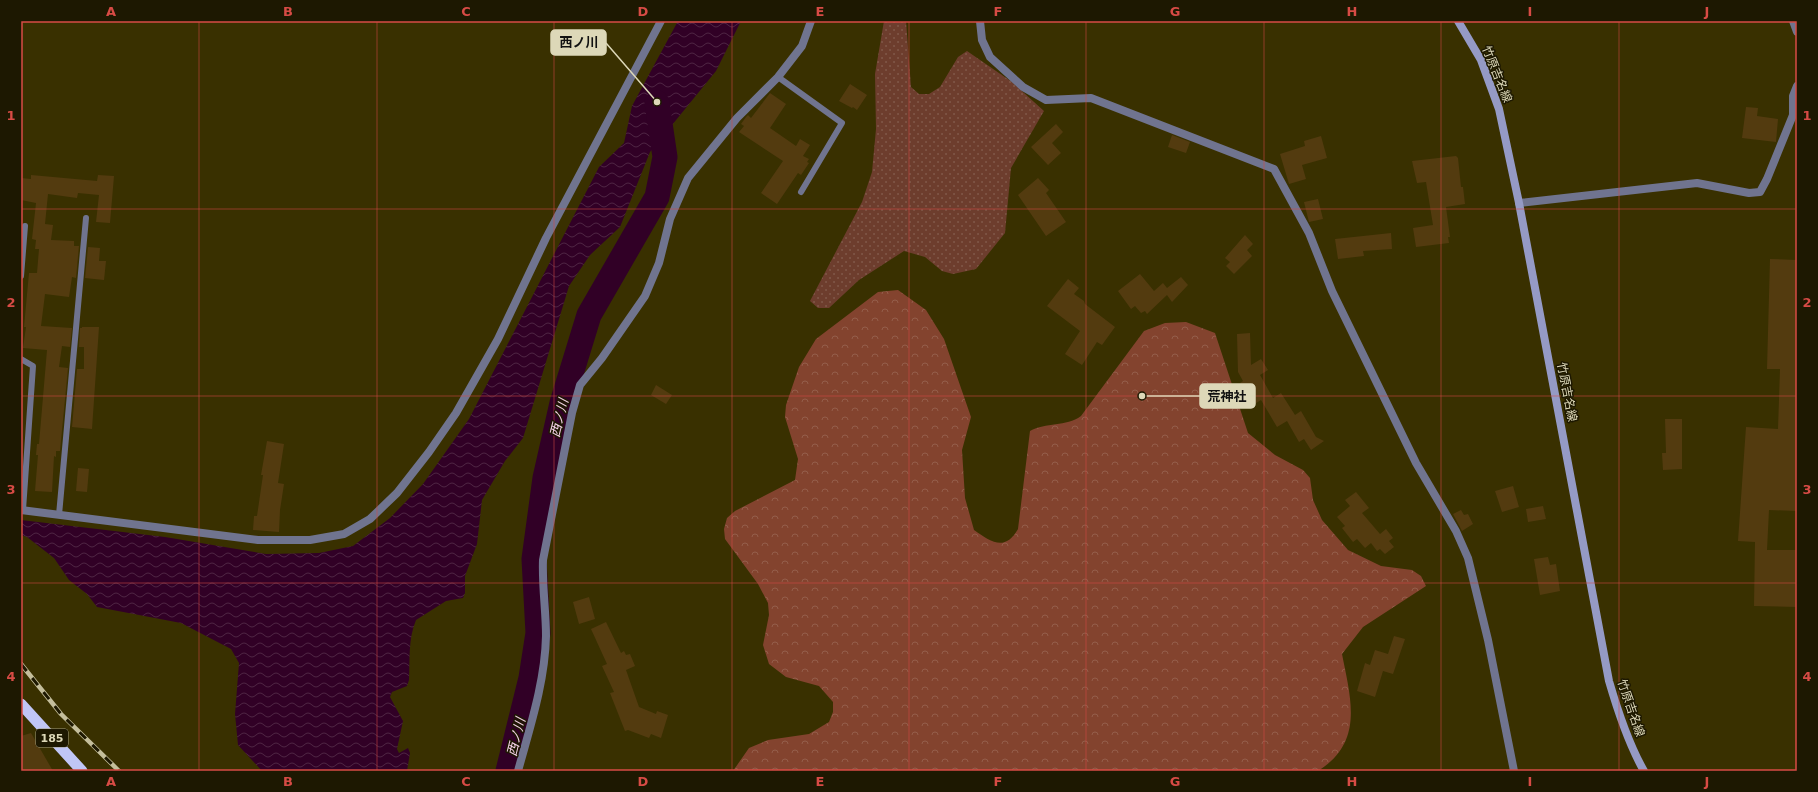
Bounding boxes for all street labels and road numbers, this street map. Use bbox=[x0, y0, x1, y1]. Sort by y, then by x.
street label: 竹原吉名線 bbox=[1479, 44, 1515, 104]
street label: 竹原吉名線 bbox=[1554, 361, 1580, 423]
street label: 竹原吉名線 bbox=[1615, 677, 1647, 739]
road number: 185 bbox=[36, 729, 68, 747]

